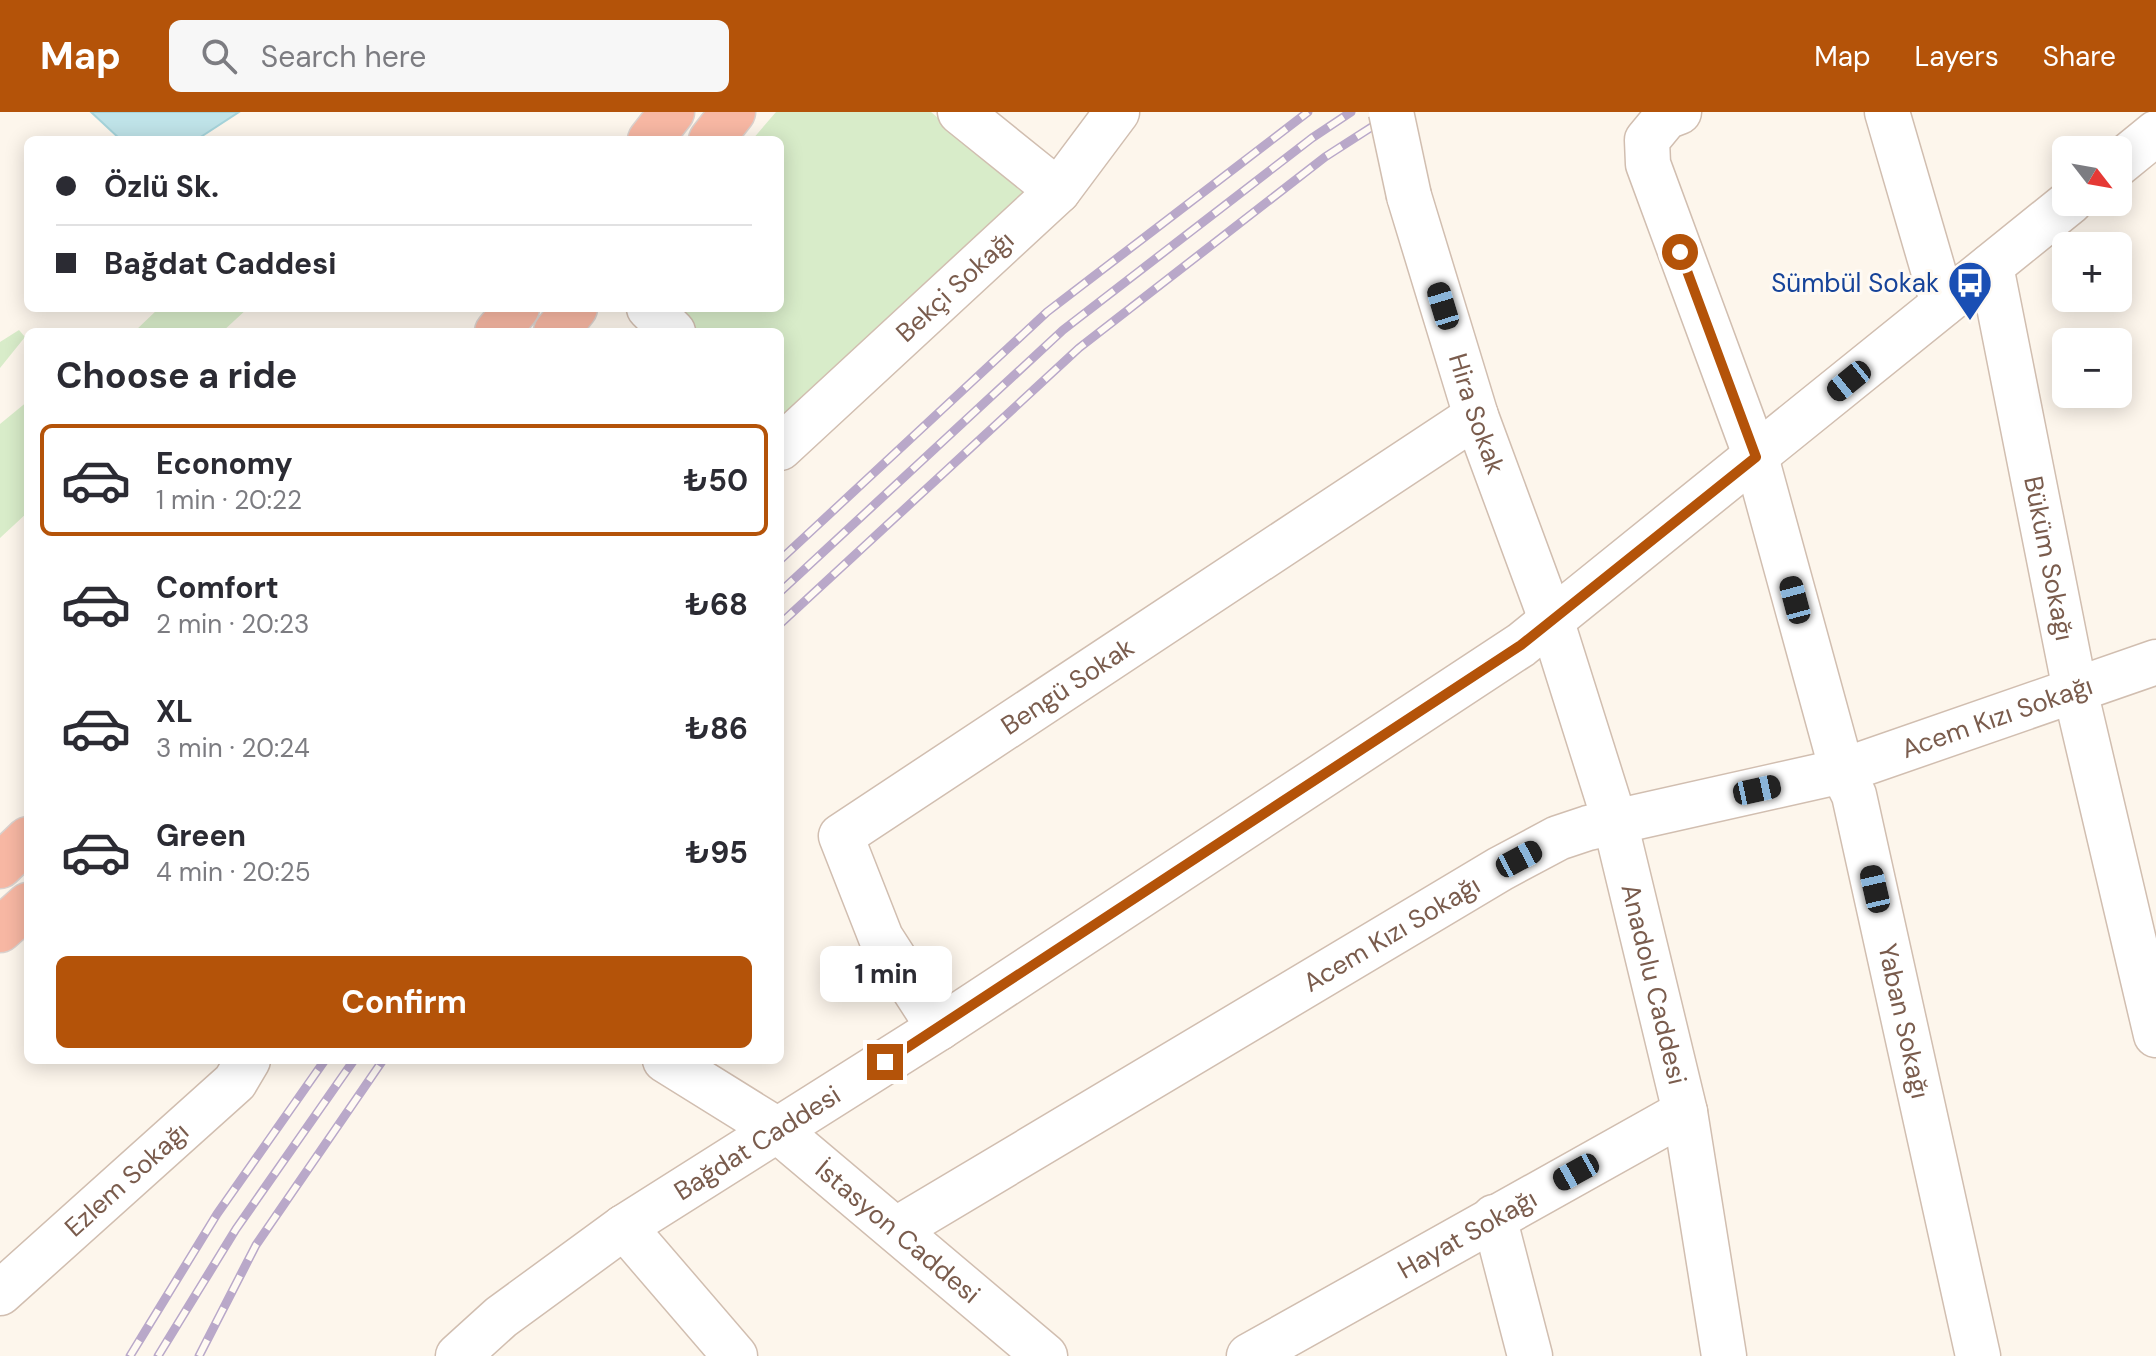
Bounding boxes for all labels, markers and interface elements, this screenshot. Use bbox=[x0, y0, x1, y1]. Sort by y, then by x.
search box bbox=[169, 20, 729, 92]
text: Map bbox=[40, 31, 121, 81]
icon: search bbox=[197, 34, 241, 78]
text: Search here bbox=[261, 37, 426, 76]
text: Map bbox=[1814, 38, 1871, 75]
text: Layers bbox=[1915, 38, 1999, 75]
text: Share bbox=[2043, 38, 2116, 75]
north arrow bbox=[2052, 136, 2132, 216]
map controls bbox=[2052, 136, 2132, 408]
text: Özlü Sk. bbox=[104, 167, 219, 206]
street label: Bekçi Sokağı bbox=[889, 223, 1021, 349]
button: + bbox=[2052, 232, 2132, 312]
route start bbox=[1662, 234, 1698, 270]
text: Bağdat Caddesi bbox=[104, 244, 336, 283]
bus stop icon: Sümbül Sokak bbox=[1946, 259, 1994, 322]
place label: Sümbül Sokak bbox=[1771, 266, 1939, 300]
car bbox=[1425, 280, 1461, 332]
button: − bbox=[2052, 328, 2132, 408]
street label: Hira Sokak bbox=[1441, 349, 1513, 479]
text: Choose a ride bbox=[56, 352, 297, 399]
car bbox=[1823, 357, 1875, 405]
icon: car bbox=[60, 444, 132, 516]
text: Economy bbox=[156, 444, 293, 483]
text: ₺50 bbox=[683, 461, 748, 500]
street label: Büküm Sokağı bbox=[2016, 473, 2082, 643]
text: 1 min · 20:22 bbox=[156, 483, 302, 517]
icon: car bbox=[60, 568, 132, 640]
text: Comfort bbox=[156, 568, 279, 607]
car bbox=[1777, 574, 1813, 626]
text: ₺68 bbox=[685, 585, 748, 624]
text: 2 min · 20:23 bbox=[156, 607, 309, 641]
street label: Bengü Sokak bbox=[994, 630, 1140, 743]
street label: Acem Kızı Sokağı bbox=[1897, 668, 2097, 766]
icon: car bbox=[60, 692, 132, 764]
text: XL bbox=[156, 692, 193, 731]
text: ₺86 bbox=[685, 709, 748, 748]
text: 3 min · 20:24 bbox=[156, 731, 310, 765]
car bbox=[1731, 773, 1783, 807]
icon: car bbox=[60, 816, 132, 888]
text: Green bbox=[156, 816, 246, 855]
text: ₺95 bbox=[686, 833, 748, 872]
car bbox=[1492, 837, 1546, 881]
text: 4 min · 20:25 bbox=[156, 855, 311, 889]
car bbox=[1858, 863, 1892, 915]
street label: Acem Kızı Sokağı bbox=[1297, 868, 1486, 1000]
street label: Anadolu Caddesi bbox=[1614, 880, 1695, 1088]
street label: Yaban Sokağı bbox=[1870, 940, 1938, 1102]
callout: 1 min bbox=[819, 946, 951, 1002]
button: Confirm bbox=[56, 956, 752, 1048]
text: 1 min bbox=[854, 957, 918, 991]
route end bbox=[867, 1044, 903, 1080]
street label: Bağdat Caddesi bbox=[668, 1078, 847, 1208]
street label: Ezlem Sokağı bbox=[57, 1115, 196, 1244]
car bbox=[1549, 1150, 1603, 1194]
street label: İstasyon Caddesi bbox=[808, 1152, 987, 1311]
street label: Hayat Sokağı bbox=[1392, 1181, 1543, 1286]

